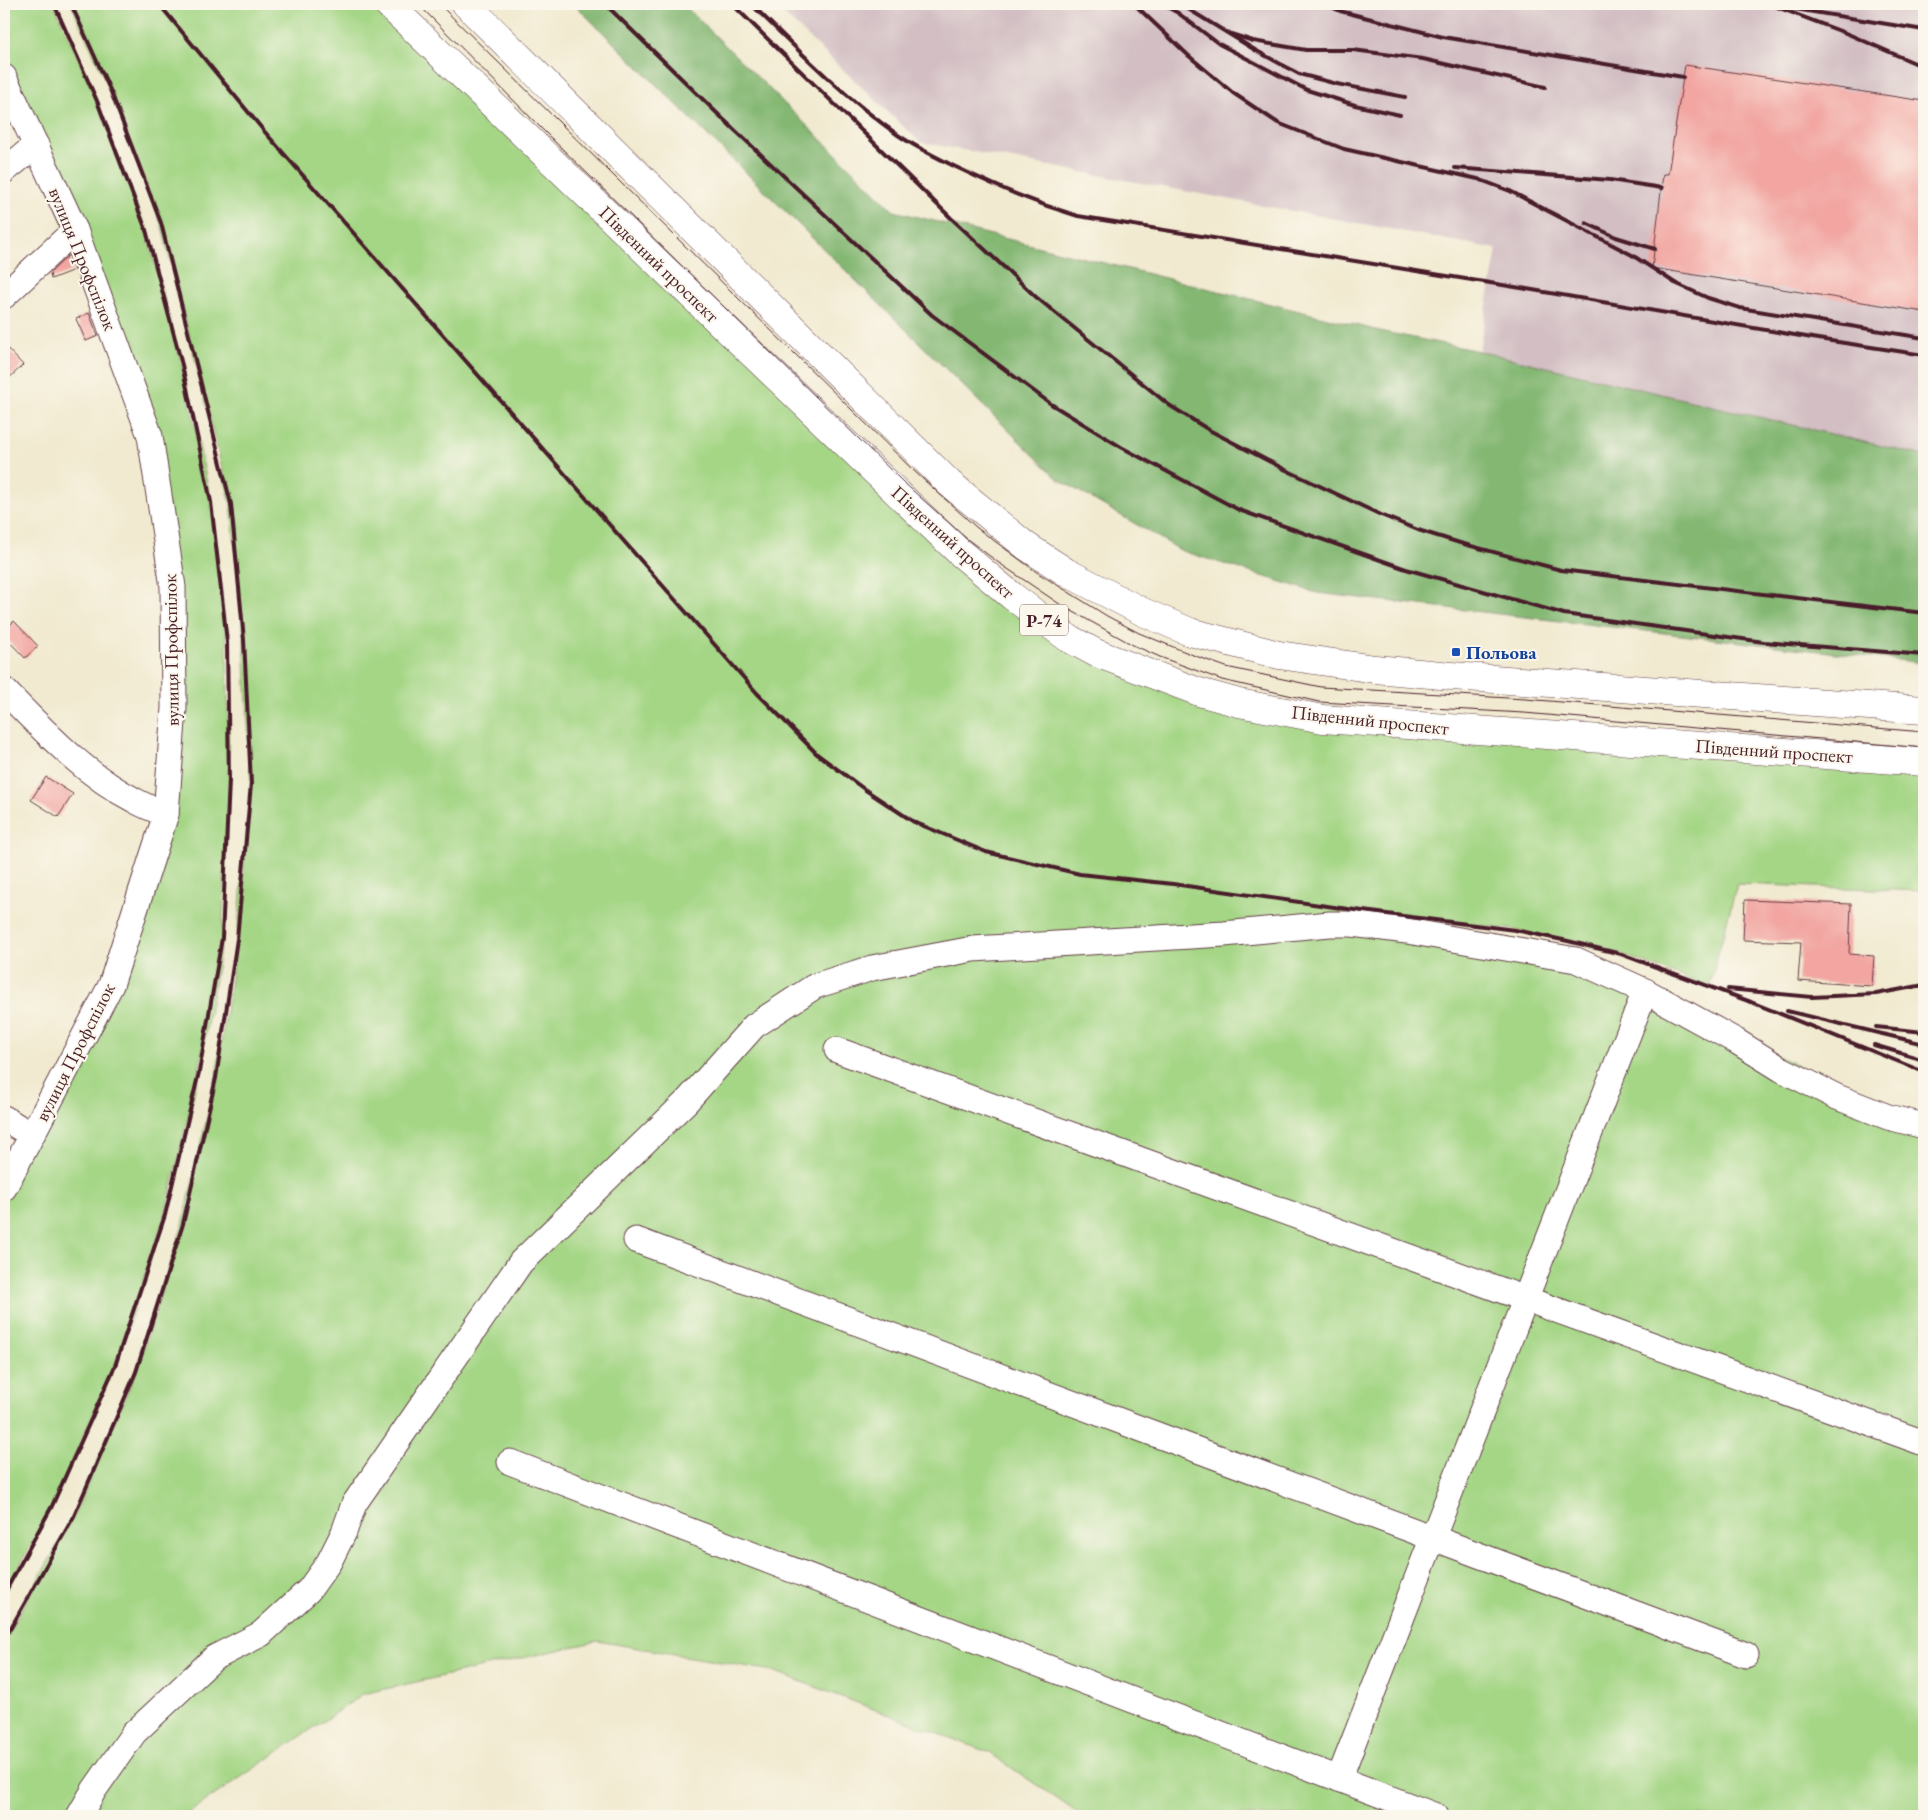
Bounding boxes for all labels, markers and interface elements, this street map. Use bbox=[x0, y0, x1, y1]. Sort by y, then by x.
street label: вулиця Профспілок bbox=[43, 184, 123, 334]
street label: Південний проспект bbox=[593, 200, 725, 328]
street label: Південний проспект bbox=[886, 480, 1020, 604]
street label: вулиця Профспілок bbox=[157, 574, 185, 726]
road number: Р-74 bbox=[1020, 604, 1068, 636]
place label: Польова bbox=[1466, 640, 1537, 665]
marker: Польова bbox=[1450, 646, 1462, 658]
street label: Південний проспект bbox=[1290, 699, 1450, 741]
street label: Південний проспект bbox=[1694, 733, 1854, 769]
street label: вулиця Профспілок bbox=[29, 978, 121, 1126]

